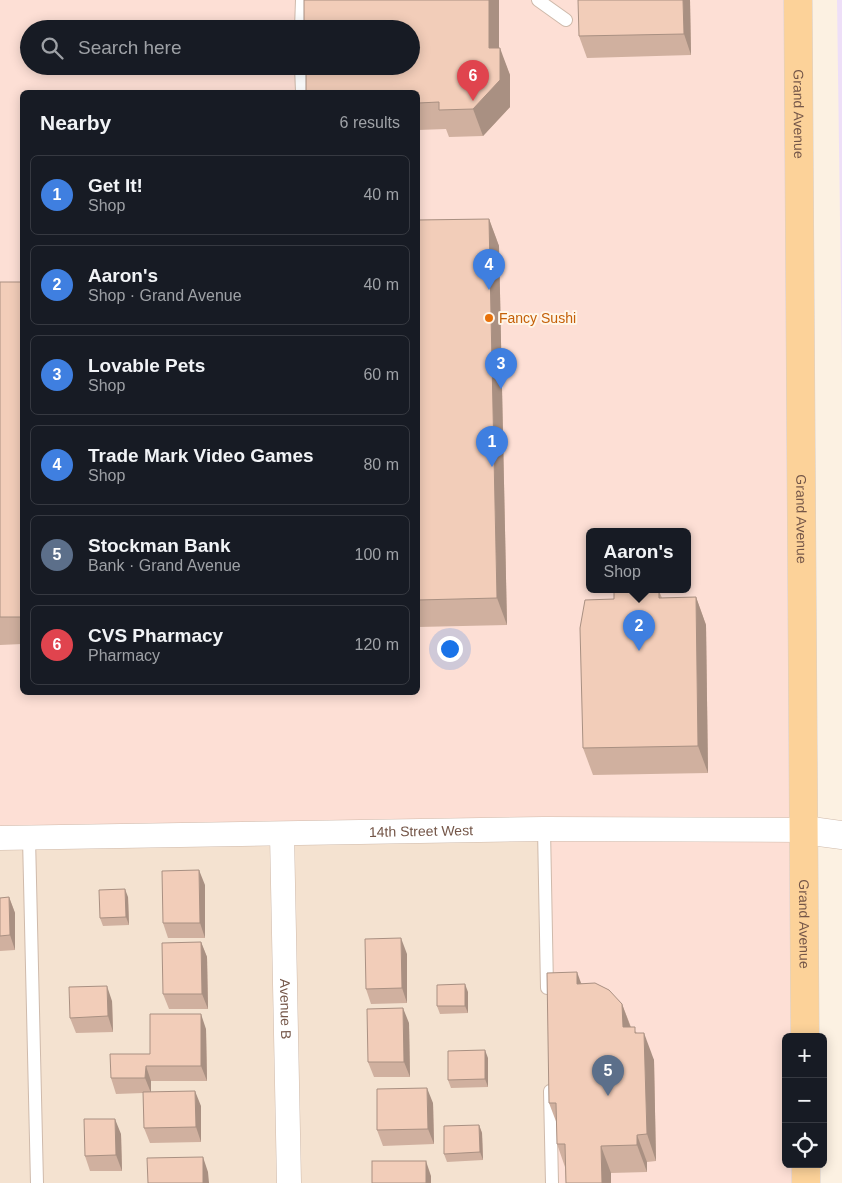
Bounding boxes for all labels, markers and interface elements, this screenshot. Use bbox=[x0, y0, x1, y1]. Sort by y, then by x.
search box bbox=[20, 20, 420, 75]
icon: search bbox=[38, 34, 66, 62]
text: Search here bbox=[78, 37, 182, 58]
pin: 6 bbox=[457, 60, 489, 101]
street label: Grand Avenue bbox=[790, 69, 807, 159]
text: Nearby bbox=[40, 111, 111, 134]
text: 6 results bbox=[340, 114, 400, 131]
text: Get It! bbox=[88, 175, 143, 196]
text: 1 bbox=[53, 186, 61, 203]
text: 40 m bbox=[363, 186, 399, 203]
text: Shop bbox=[88, 197, 125, 214]
pin: 4 bbox=[473, 249, 505, 290]
text: Aaron's bbox=[88, 265, 158, 286]
text: 2 bbox=[53, 276, 61, 293]
text: 40 m bbox=[363, 276, 399, 293]
text: Shop · Grand Avenue bbox=[88, 287, 242, 304]
place label: Fancy Sushi bbox=[499, 310, 576, 326]
marker: Fancy Sushi bbox=[483, 312, 495, 324]
pin: 3 bbox=[485, 348, 517, 389]
text: Lovable Pets bbox=[88, 355, 205, 376]
text: 3 bbox=[53, 366, 61, 383]
text: 60 m bbox=[363, 366, 399, 383]
text: Shop bbox=[88, 377, 125, 394]
pin: 1 bbox=[476, 426, 508, 467]
text: Trade Mark Video Games bbox=[88, 445, 314, 466]
text: 4 bbox=[53, 456, 61, 473]
text: 80 m bbox=[363, 456, 399, 473]
text: Shop bbox=[88, 467, 125, 484]
street label: Grand Avenue bbox=[793, 474, 810, 564]
popup bbox=[586, 528, 691, 593]
text: Stockman Bank bbox=[88, 535, 231, 556]
text: Aaron's bbox=[604, 541, 673, 562]
text: 5 bbox=[53, 546, 61, 563]
text: 100 m bbox=[355, 546, 399, 563]
text: Bank · Grand Avenue bbox=[88, 557, 241, 574]
text: Shop bbox=[604, 563, 641, 580]
pin: 2 bbox=[623, 610, 655, 651]
text: CVS Pharmacy bbox=[88, 625, 223, 646]
text: 6 bbox=[53, 636, 61, 653]
text: 120 m bbox=[355, 636, 399, 653]
your location bbox=[437, 636, 463, 662]
text: Pharmacy bbox=[88, 647, 160, 664]
street label: 14th Street West bbox=[369, 822, 473, 840]
street label: Grand Avenue bbox=[796, 879, 813, 969]
street label: Avenue B bbox=[277, 979, 294, 1039]
map controls bbox=[782, 1033, 827, 1168]
button: + bbox=[782, 1033, 827, 1078]
pin: 5 bbox=[592, 1055, 624, 1096]
button: − bbox=[782, 1078, 827, 1123]
button: locate bbox=[782, 1123, 827, 1168]

